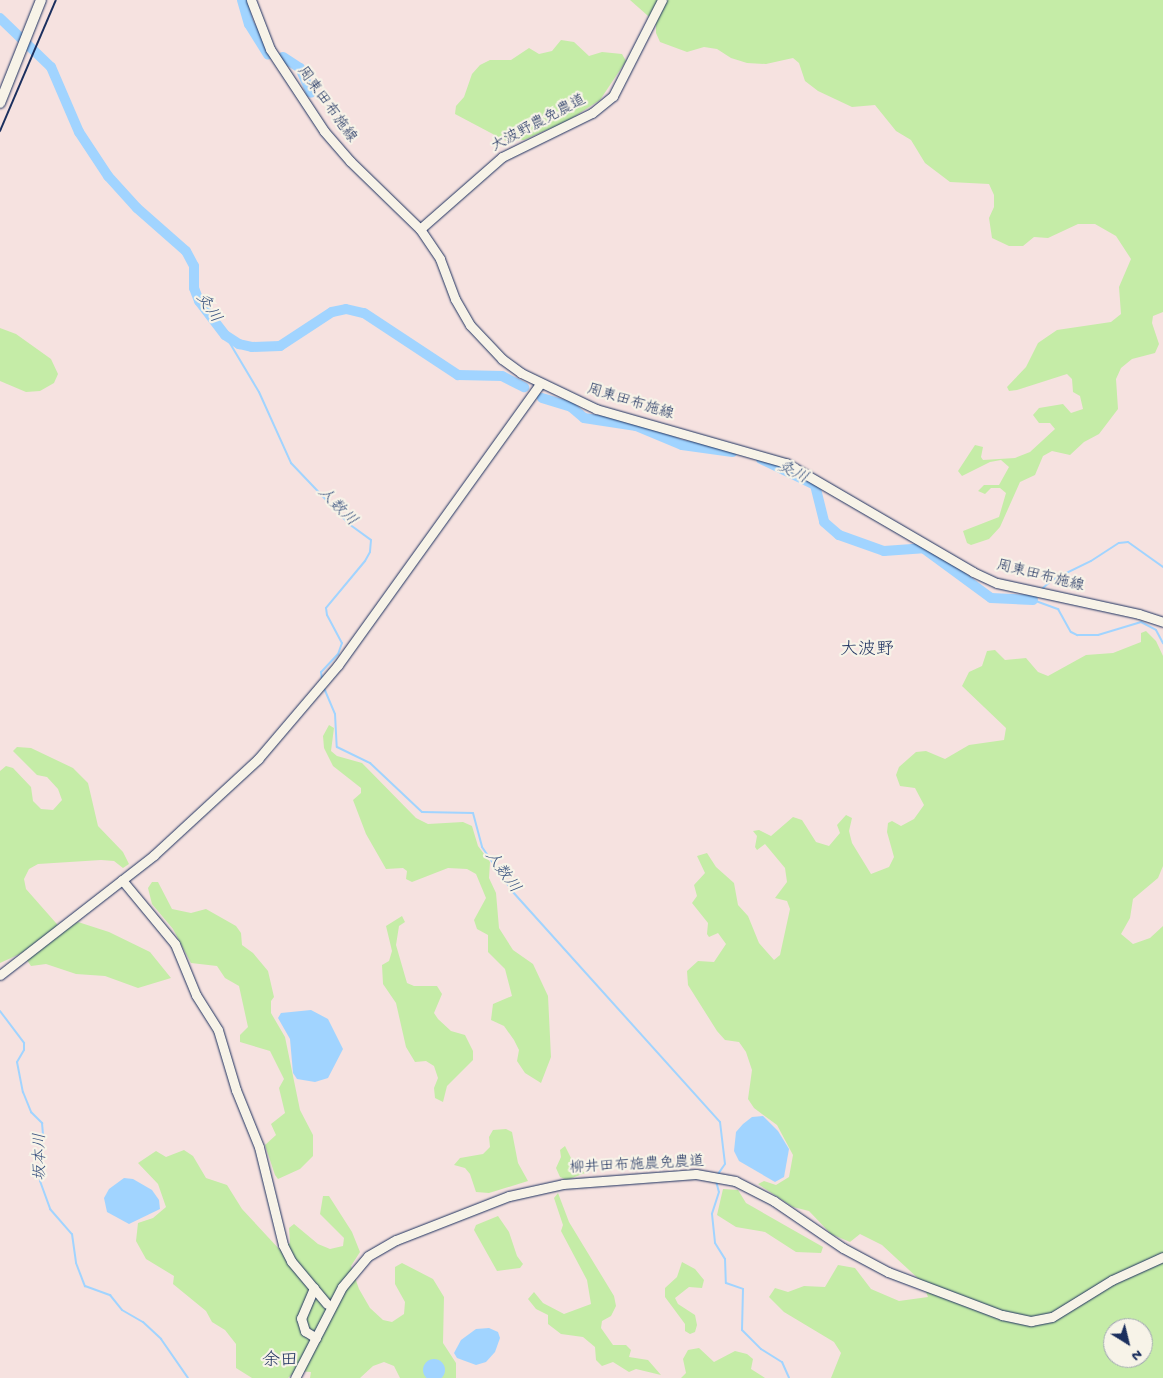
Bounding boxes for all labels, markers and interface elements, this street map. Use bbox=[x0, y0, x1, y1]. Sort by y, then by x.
street label: 周東田布施線 bbox=[292, 63, 360, 147]
street label: 大波野農免農道 bbox=[488, 91, 590, 157]
water label: 灸川 bbox=[190, 290, 224, 328]
street label: 周東田布施線 bbox=[584, 381, 676, 425]
water label: 灸川 bbox=[773, 458, 811, 490]
water label: 人数川 bbox=[312, 484, 360, 532]
street label: 周東田布施線 bbox=[994, 557, 1086, 597]
district label: 大波野 bbox=[840, 640, 894, 662]
water label: 人数川 bbox=[479, 848, 523, 898]
water label: 坂本川 bbox=[32, 1133, 52, 1181]
street label: 柳井田布施農免農道 bbox=[569, 1153, 705, 1179]
north arrow bbox=[1103, 1318, 1153, 1368]
text: N bbox=[1128, 1345, 1145, 1364]
district label: 余田 bbox=[262, 1351, 298, 1373]

